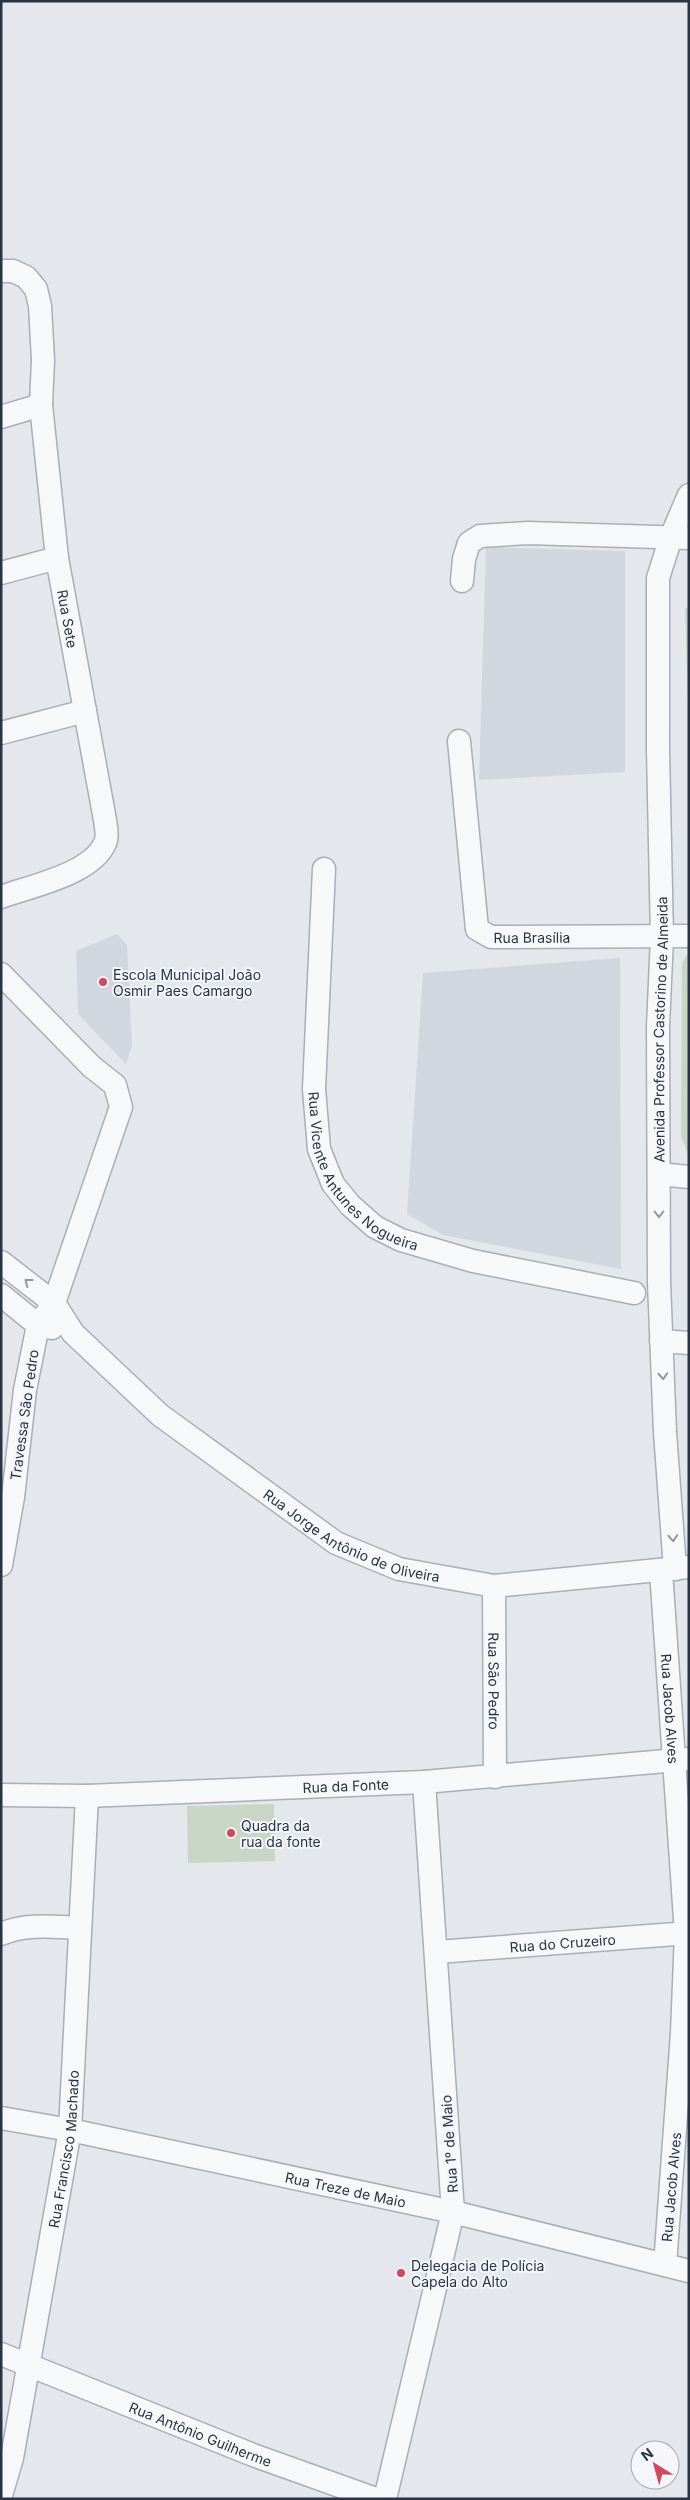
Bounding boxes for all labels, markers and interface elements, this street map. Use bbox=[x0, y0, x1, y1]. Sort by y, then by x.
street label: Rua Sete bbox=[54, 588, 82, 649]
street label: Avenida Professor Castorino de Almeida bbox=[649, 896, 671, 1163]
street label: Rua Brasília bbox=[494, 928, 570, 945]
place label: Escola Municipal João Osmir Paes Camargo bbox=[113, 966, 261, 999]
marker: Escola Municipal João Osmir Paes Camargo bbox=[97, 976, 109, 988]
street label: Rua Vicente Antunes Nogueira bbox=[306, 1091, 420, 1253]
one-way arrow bbox=[654, 1210, 664, 1218]
one-way arrow bbox=[25, 1280, 34, 1288]
street label: Travessa São Pedro bbox=[6, 1349, 42, 1481]
one-way arrow bbox=[657, 1372, 668, 1380]
street label: Rua Jorge Antônio de Oliveira bbox=[261, 1485, 441, 1585]
one-way arrow bbox=[667, 1535, 678, 1543]
street label: Rua São Pedro bbox=[486, 1632, 503, 1730]
street label: Rua Jacob Alves bbox=[658, 1653, 683, 1764]
street label: Rua da Fonte bbox=[302, 1775, 389, 1796]
place label: Quadra da rua da fonte bbox=[241, 1817, 321, 1850]
marker: Quadra da rua da fonte bbox=[225, 1827, 237, 1839]
street label: Rua do Cruzeiro bbox=[509, 1930, 616, 1955]
street label: Rua Francisco Machado bbox=[44, 2070, 82, 2229]
street label: Rua 1º de Maio bbox=[437, 2095, 461, 2193]
street label: Rua Jacob Alves bbox=[658, 2131, 684, 2243]
street label: Rua Treze de Maio bbox=[284, 2168, 408, 2210]
place label: Delegacia de Polícia Capela do Alto bbox=[411, 2257, 544, 2290]
marker: Delegacia de Polícia Capela do Alto bbox=[395, 2267, 407, 2279]
street label: Rua Antônio Guilherme bbox=[127, 2398, 274, 2470]
north arrow bbox=[630, 2440, 680, 2490]
text: N bbox=[637, 2444, 656, 2464]

